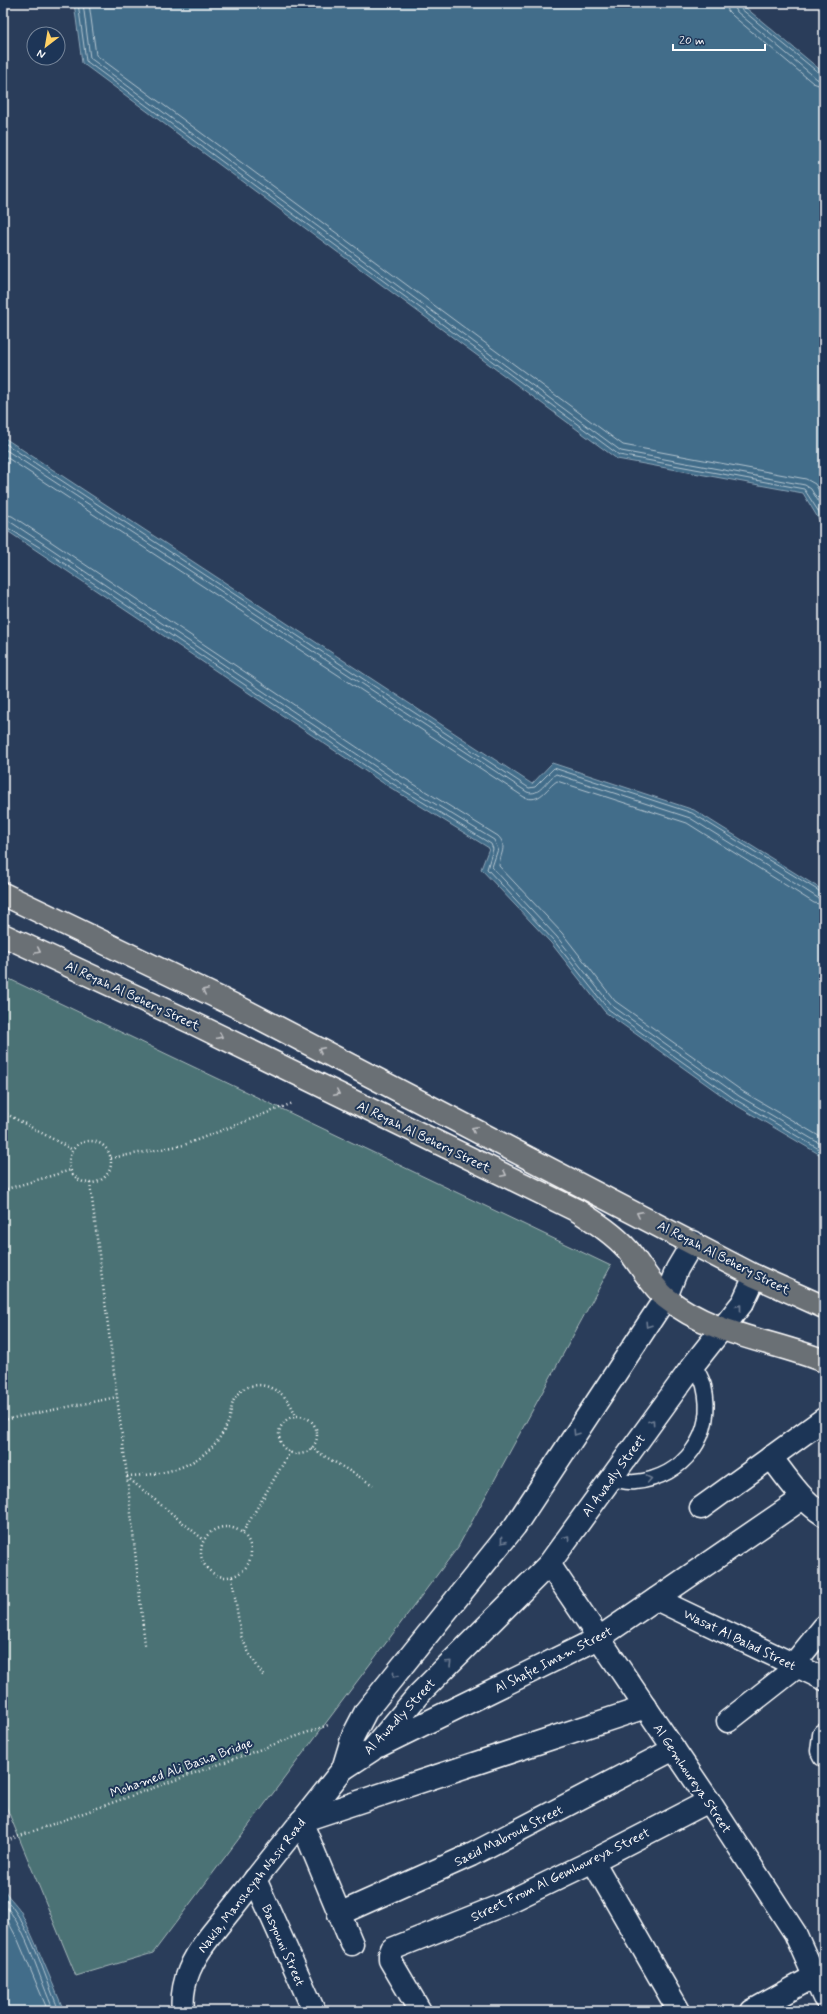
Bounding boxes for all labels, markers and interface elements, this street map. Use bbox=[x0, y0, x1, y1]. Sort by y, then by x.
north arrow bbox=[26, 26, 66, 66]
scale bar bbox=[673, 26, 765, 52]
text: 20 m bbox=[679, 33, 705, 49]
text: N bbox=[35, 46, 48, 62]
one-way arrow bbox=[34, 946, 42, 954]
street label: Al Reyah Al Behery Street bbox=[62, 958, 203, 1035]
one-way arrow bbox=[201, 988, 209, 996]
one-way arrow bbox=[215, 1031, 223, 1039]
one-way arrow bbox=[318, 1047, 325, 1055]
one-way arrow bbox=[332, 1088, 340, 1095]
street label: Al Reyah Al Behery Street bbox=[354, 1098, 493, 1177]
one-way arrow bbox=[470, 1126, 478, 1134]
one-way arrow bbox=[499, 1170, 507, 1177]
one-way arrow bbox=[636, 1211, 643, 1219]
street label: Al Reyah Al Behery Street bbox=[654, 1218, 793, 1299]
one-way arrow bbox=[734, 1305, 741, 1312]
one-way arrow bbox=[645, 1321, 652, 1328]
one-way arrow bbox=[647, 1419, 654, 1426]
one-way arrow bbox=[574, 1429, 581, 1436]
street label: Al Awadly Street bbox=[579, 1431, 650, 1520]
one-way arrow bbox=[646, 1476, 652, 1484]
one-way arrow bbox=[501, 1536, 508, 1544]
one-way arrow bbox=[563, 1536, 570, 1543]
street label: Wasat Al Balad Street bbox=[680, 1606, 798, 1675]
street label: Al Shafie Imam Street bbox=[492, 1623, 616, 1697]
one-way arrow bbox=[444, 1660, 452, 1668]
one-way arrow bbox=[393, 1670, 400, 1677]
street label: Al Awadly Street bbox=[361, 1675, 440, 1759]
street label: Al Gemhoureya Street bbox=[649, 1721, 735, 1837]
street label: Mohamed Ali Basha Bridge bbox=[108, 1735, 255, 1802]
street label: Saeid Mabrouk Street bbox=[452, 1802, 566, 1871]
street label: Nakla, Mansheyah Nasir Road bbox=[194, 1815, 310, 1957]
street label: Street From Al Gemhoureya Street bbox=[468, 1824, 653, 1926]
street label: Basyouni Street bbox=[257, 1902, 308, 1989]

